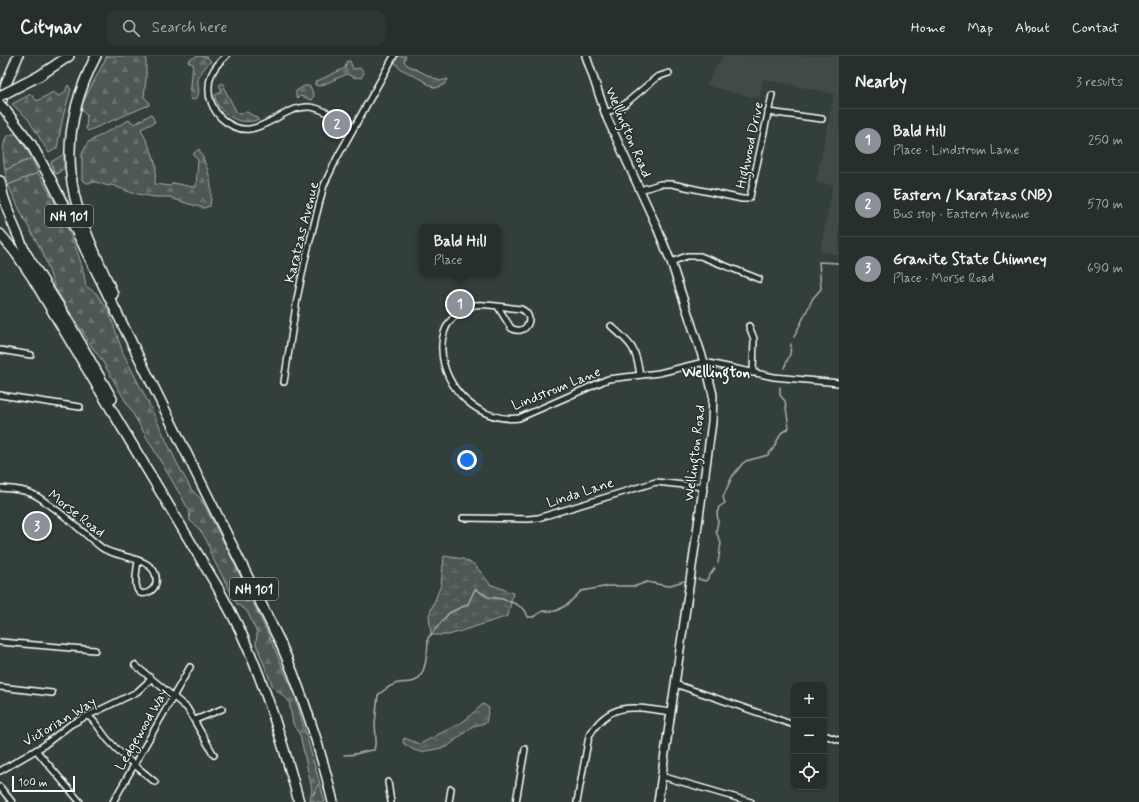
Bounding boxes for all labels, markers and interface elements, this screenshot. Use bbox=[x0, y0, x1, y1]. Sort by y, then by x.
search box bbox=[106, 10, 386, 46]
text: Citynav bbox=[20, 15, 82, 40]
icon: search bbox=[120, 17, 142, 39]
text: Search here bbox=[152, 18, 227, 38]
text: Home bbox=[911, 19, 945, 37]
text: Map bbox=[967, 19, 993, 37]
text: About bbox=[1015, 19, 1050, 37]
text: Contact bbox=[1072, 19, 1119, 37]
text: Nearby bbox=[855, 71, 907, 93]
text: 3 results bbox=[1076, 74, 1123, 91]
street label: Wellington Road bbox=[599, 84, 655, 181]
street label: Highwood Drive bbox=[732, 100, 770, 191]
pin: 2 bbox=[324, 109, 350, 139]
text: Bald Hill bbox=[893, 122, 946, 142]
text: 1 bbox=[865, 132, 871, 149]
text: 250 m bbox=[1088, 132, 1123, 149]
text: Place · Lindstrom Lane bbox=[893, 142, 1019, 159]
street label: Karatzas Avenue bbox=[281, 180, 323, 285]
text: Eastern / Karatzas (NB) bbox=[893, 186, 1052, 206]
text: 2 bbox=[865, 196, 871, 213]
text: 570 m bbox=[1087, 196, 1123, 213]
road number: NH 101 bbox=[45, 205, 93, 227]
text: Bus stop · Eastern Avenue bbox=[893, 206, 1029, 223]
popup bbox=[419, 224, 501, 276]
text: Bald Hill bbox=[434, 232, 486, 252]
text: Granite State Chimney bbox=[893, 250, 1047, 270]
text: Place bbox=[434, 252, 462, 269]
text: 3 bbox=[865, 260, 871, 277]
text: 690 m bbox=[1087, 260, 1123, 277]
text: Place · Morse Road bbox=[893, 270, 994, 287]
pin: 1 bbox=[447, 289, 473, 319]
street label: Lindstrom Lane bbox=[509, 363, 604, 415]
district label: Wellington bbox=[681, 363, 750, 385]
street label: Wellington Road bbox=[680, 404, 712, 502]
your location bbox=[457, 450, 477, 470]
street label: Linda Lane bbox=[545, 474, 616, 512]
street label: Morse Road bbox=[44, 486, 109, 542]
pin: 3 bbox=[24, 511, 50, 541]
road number: NH 101 bbox=[230, 578, 278, 600]
map controls bbox=[791, 682, 827, 790]
button: + bbox=[791, 682, 827, 718]
street label: Ledgewood Way bbox=[111, 685, 173, 774]
street label: Victorian Way bbox=[20, 693, 99, 751]
button: − bbox=[791, 718, 827, 754]
button: locate bbox=[791, 754, 827, 790]
scale bar bbox=[12, 774, 75, 793]
text: 100 m bbox=[18, 776, 48, 790]

